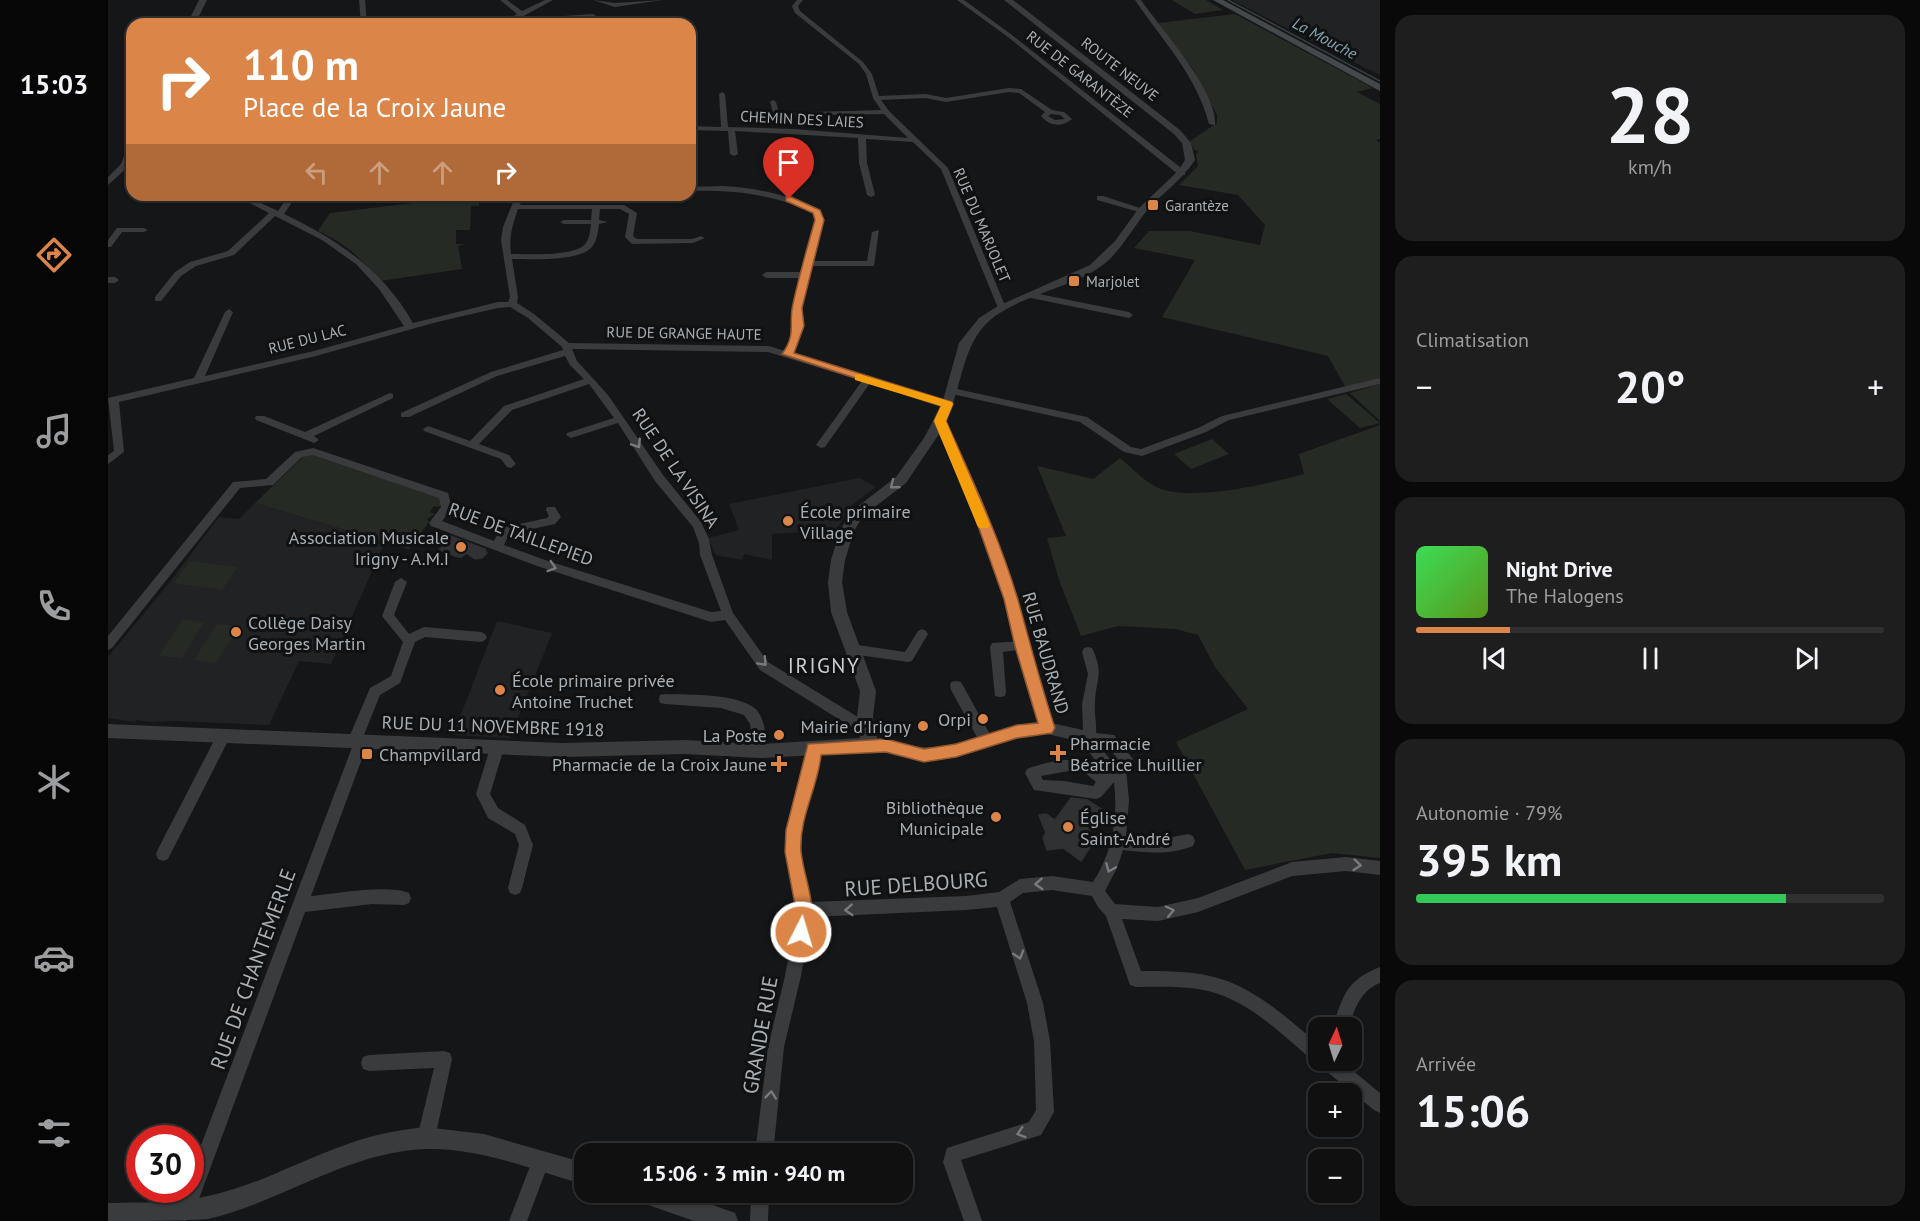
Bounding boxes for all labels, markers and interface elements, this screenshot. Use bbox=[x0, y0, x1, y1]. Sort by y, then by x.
water label: La Mouche bbox=[1289, 13, 1361, 64]
street label: RUE DE GARANTÈZE bbox=[1023, 26, 1137, 122]
street label: ROUTE NEUVE bbox=[1077, 33, 1163, 105]
text: 110 m bbox=[243, 37, 359, 92]
icon: right bbox=[144, 42, 222, 120]
text: 28 bbox=[1606, 64, 1694, 165]
text: 15:03 bbox=[20, 67, 88, 101]
text: Place de la Croix Jaune bbox=[243, 90, 506, 124]
street label: CHEMIN DES LAIES bbox=[740, 106, 864, 132]
pin bbox=[763, 137, 814, 199]
icon: arrive bbox=[772, 146, 805, 179]
text: km/h bbox=[1628, 154, 1672, 180]
icon: left bbox=[300, 156, 333, 189]
icon: ahead bbox=[363, 156, 396, 189]
icon: ahead bbox=[426, 156, 459, 189]
icon: right bbox=[489, 156, 522, 189]
street label: RUE DU MARJOLET bbox=[949, 165, 1015, 286]
place label: Garantèze bbox=[1165, 196, 1229, 215]
marker: Garantèze bbox=[1146, 198, 1160, 212]
icon: directions bbox=[33, 234, 75, 276]
place label: Marjolet bbox=[1086, 272, 1140, 291]
marker: Marjolet bbox=[1067, 274, 1081, 288]
street label: RUE DU LAC bbox=[266, 320, 348, 358]
street label: RUE DE GRANGE HAUTE bbox=[606, 322, 762, 344]
text: Climatisation bbox=[1416, 327, 1529, 353]
text: 20° bbox=[1615, 357, 1685, 415]
text: − bbox=[1416, 365, 1433, 408]
text: + bbox=[1867, 365, 1884, 408]
street label: RUE DE LA VISINA bbox=[627, 404, 725, 533]
icon: music bbox=[33, 410, 75, 452]
one-way arrow bbox=[630, 438, 642, 448]
one-way arrow bbox=[890, 477, 901, 488]
street label: RUE DE TAILLEPIED bbox=[446, 497, 596, 571]
place label: École primaire Village bbox=[799, 500, 911, 544]
marker: École primaire Village bbox=[781, 514, 795, 528]
place label: Association Musicale Irigny - A.M.I bbox=[289, 526, 449, 570]
marker: Association Musicale Irigny - A.M.I bbox=[454, 540, 468, 554]
text: Night Drive bbox=[1506, 555, 1613, 583]
one-way arrow bbox=[546, 559, 557, 572]
text: The Halogens bbox=[1506, 583, 1624, 609]
icon: phone bbox=[33, 585, 75, 627]
street label: RUE BAUDRAND bbox=[1018, 589, 1074, 717]
place label: Collège Daisy Georges Martin bbox=[248, 611, 366, 655]
marker: Collège Daisy Georges Martin bbox=[229, 625, 243, 639]
icon: previous bbox=[1478, 642, 1511, 675]
icon: pause bbox=[1634, 642, 1667, 675]
icon: next bbox=[1790, 642, 1823, 675]
district label: IRIGNY bbox=[788, 652, 860, 679]
one-way arrow bbox=[756, 655, 767, 665]
place label: École primaire privée Antoine Truchet bbox=[512, 669, 675, 713]
marker: École primaire privée Antoine Truchet bbox=[493, 683, 507, 697]
place label: Orpi bbox=[938, 708, 971, 731]
street label: RUE DU 11 NOVEMBRE 1918 bbox=[381, 711, 605, 741]
marker: Orpi bbox=[976, 712, 990, 726]
place label: Mairie d'Irigny bbox=[800, 715, 912, 738]
marker: Mairie d'Irigny bbox=[916, 719, 930, 733]
place label: La Poste bbox=[703, 724, 767, 747]
marker: La Poste bbox=[772, 728, 786, 742]
place label: Pharmacie Béatrice Lhuillier bbox=[1070, 732, 1202, 776]
place label: Champvillard bbox=[379, 743, 481, 766]
marker: Pharmacie Béatrice Lhuillier bbox=[1051, 746, 1065, 760]
marker: Champvillard bbox=[360, 747, 374, 761]
place label: Pharmacie de la Croix Jaune bbox=[552, 753, 767, 776]
marker: Pharmacie de la Croix Jaune bbox=[772, 757, 786, 771]
icon: climate bbox=[33, 761, 75, 803]
place label: Bibliothèque Municipale bbox=[886, 796, 984, 840]
text: Autonomie · 79% bbox=[1416, 800, 1562, 826]
place label: Église Saint-André bbox=[1080, 806, 1171, 850]
marker: Bibliothèque Municipale bbox=[989, 810, 1003, 824]
marker: Église Saint-André bbox=[1061, 820, 1075, 834]
text: 395 km bbox=[1416, 830, 1562, 888]
one-way arrow bbox=[1353, 858, 1362, 871]
one-way arrow bbox=[1105, 861, 1117, 872]
street label: RUE DE CHANTEMERLE bbox=[204, 865, 302, 1073]
street label: RUE DELBOURG bbox=[843, 866, 989, 902]
one-way arrow bbox=[1034, 878, 1043, 891]
position arrow bbox=[769, 900, 833, 964]
one-way arrow bbox=[844, 903, 853, 916]
one-way arrow bbox=[1165, 905, 1175, 918]
icon: car bbox=[33, 937, 75, 979]
one-way arrow bbox=[1012, 949, 1024, 959]
street label: GRANDE RUE bbox=[736, 974, 784, 1096]
north arrow bbox=[1308, 1017, 1362, 1071]
map controls bbox=[1308, 1017, 1362, 1203]
text: Arrivée bbox=[1416, 1051, 1476, 1077]
text: 15:06 bbox=[1416, 1081, 1530, 1139]
button: + bbox=[1308, 1083, 1362, 1137]
one-way arrow bbox=[764, 1091, 777, 1100]
icon: filters bbox=[33, 1112, 75, 1154]
speed limit sign: 30 bbox=[126, 1125, 204, 1203]
one-way arrow bbox=[1016, 1126, 1027, 1138]
button: − bbox=[1308, 1149, 1362, 1203]
text: 15:06 · 3 min · 940 m bbox=[642, 1159, 845, 1187]

